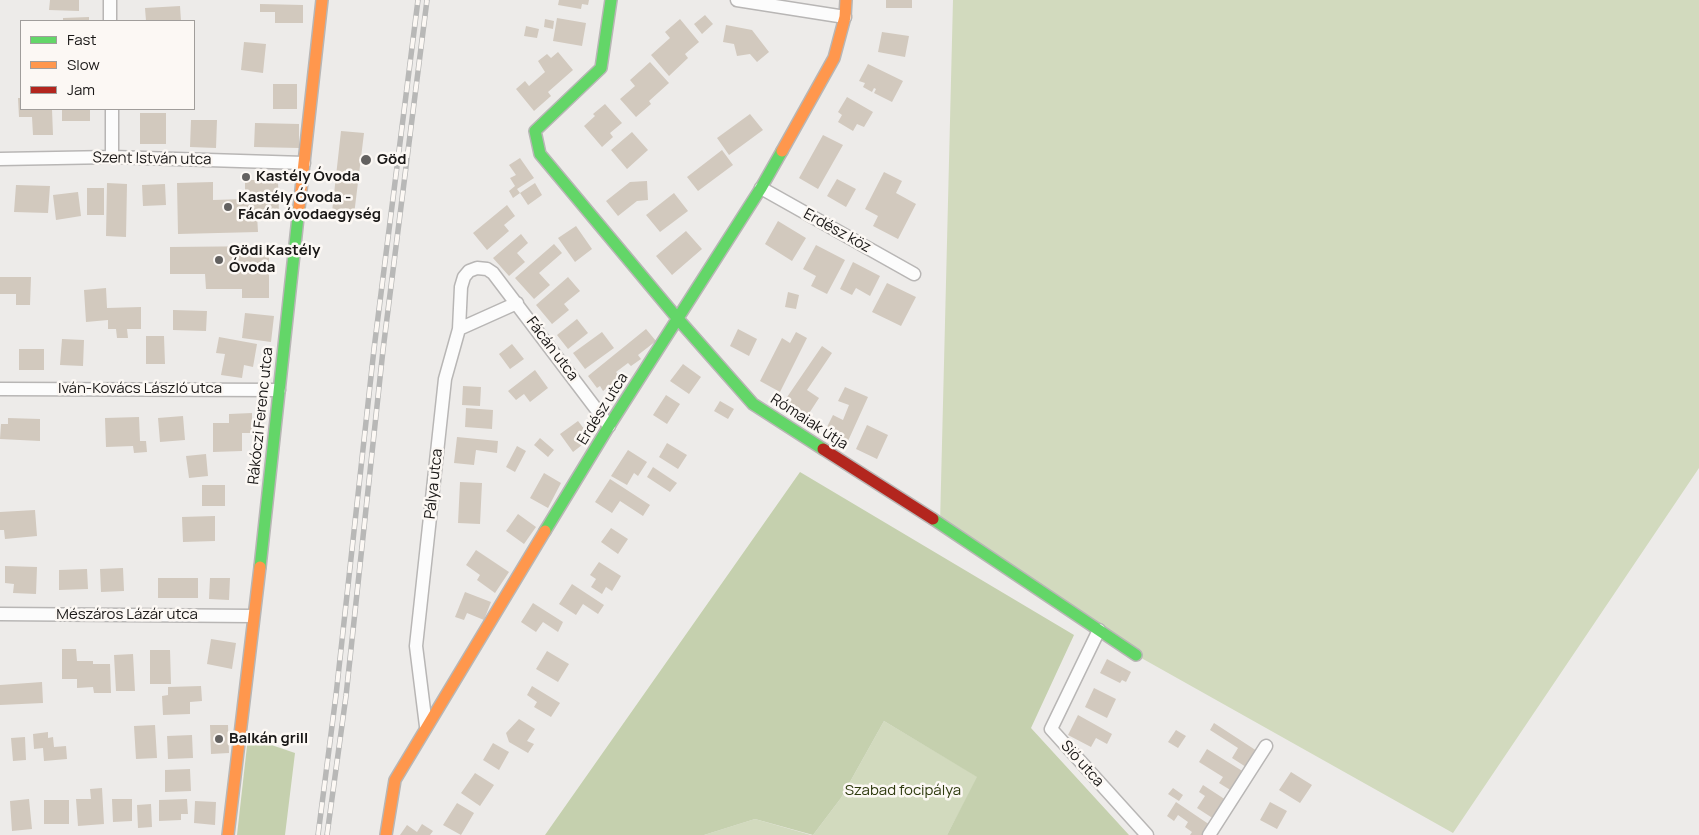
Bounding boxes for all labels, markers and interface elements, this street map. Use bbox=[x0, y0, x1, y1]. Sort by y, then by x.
legend bbox=[20, 20, 195, 110]
text: Fast bbox=[67, 29, 96, 50]
text: Slow bbox=[67, 54, 100, 75]
text: Jam bbox=[67, 79, 95, 100]
street label: Szent István utca bbox=[92, 149, 212, 169]
place label: Göd bbox=[377, 151, 407, 169]
marker: Göd bbox=[359, 153, 373, 167]
place label: Kastély Óvoda bbox=[256, 168, 360, 186]
marker: Kastély Óvoda bbox=[240, 171, 252, 183]
place label: Kastély Óvoda - Fácán óvodaegység bbox=[238, 189, 381, 224]
marker: Kastély Óvoda - Fácán óvodaegység bbox=[222, 201, 234, 213]
street label: Erdész köz bbox=[800, 205, 874, 257]
place label: Gödi Kastély Óvoda bbox=[229, 242, 320, 277]
marker: Gödi Kastély Óvoda bbox=[213, 254, 225, 266]
street label: Fácán utca bbox=[522, 314, 582, 384]
street label: Rákóczi Ferenc utca bbox=[245, 346, 277, 486]
street label: Erdész utca bbox=[574, 370, 632, 448]
street label: Iván-Kovács László utca bbox=[58, 380, 222, 398]
street label: Rómaiak útja bbox=[767, 390, 851, 454]
street label: Pálya utca bbox=[421, 448, 447, 520]
street label: Mészáros Lázár utca bbox=[56, 606, 198, 624]
place label: Balkán grill bbox=[229, 730, 308, 748]
marker: Balkán grill bbox=[213, 733, 225, 745]
street label: Sió utca bbox=[1057, 737, 1107, 791]
park label: Szabad focipálya bbox=[845, 782, 961, 800]

